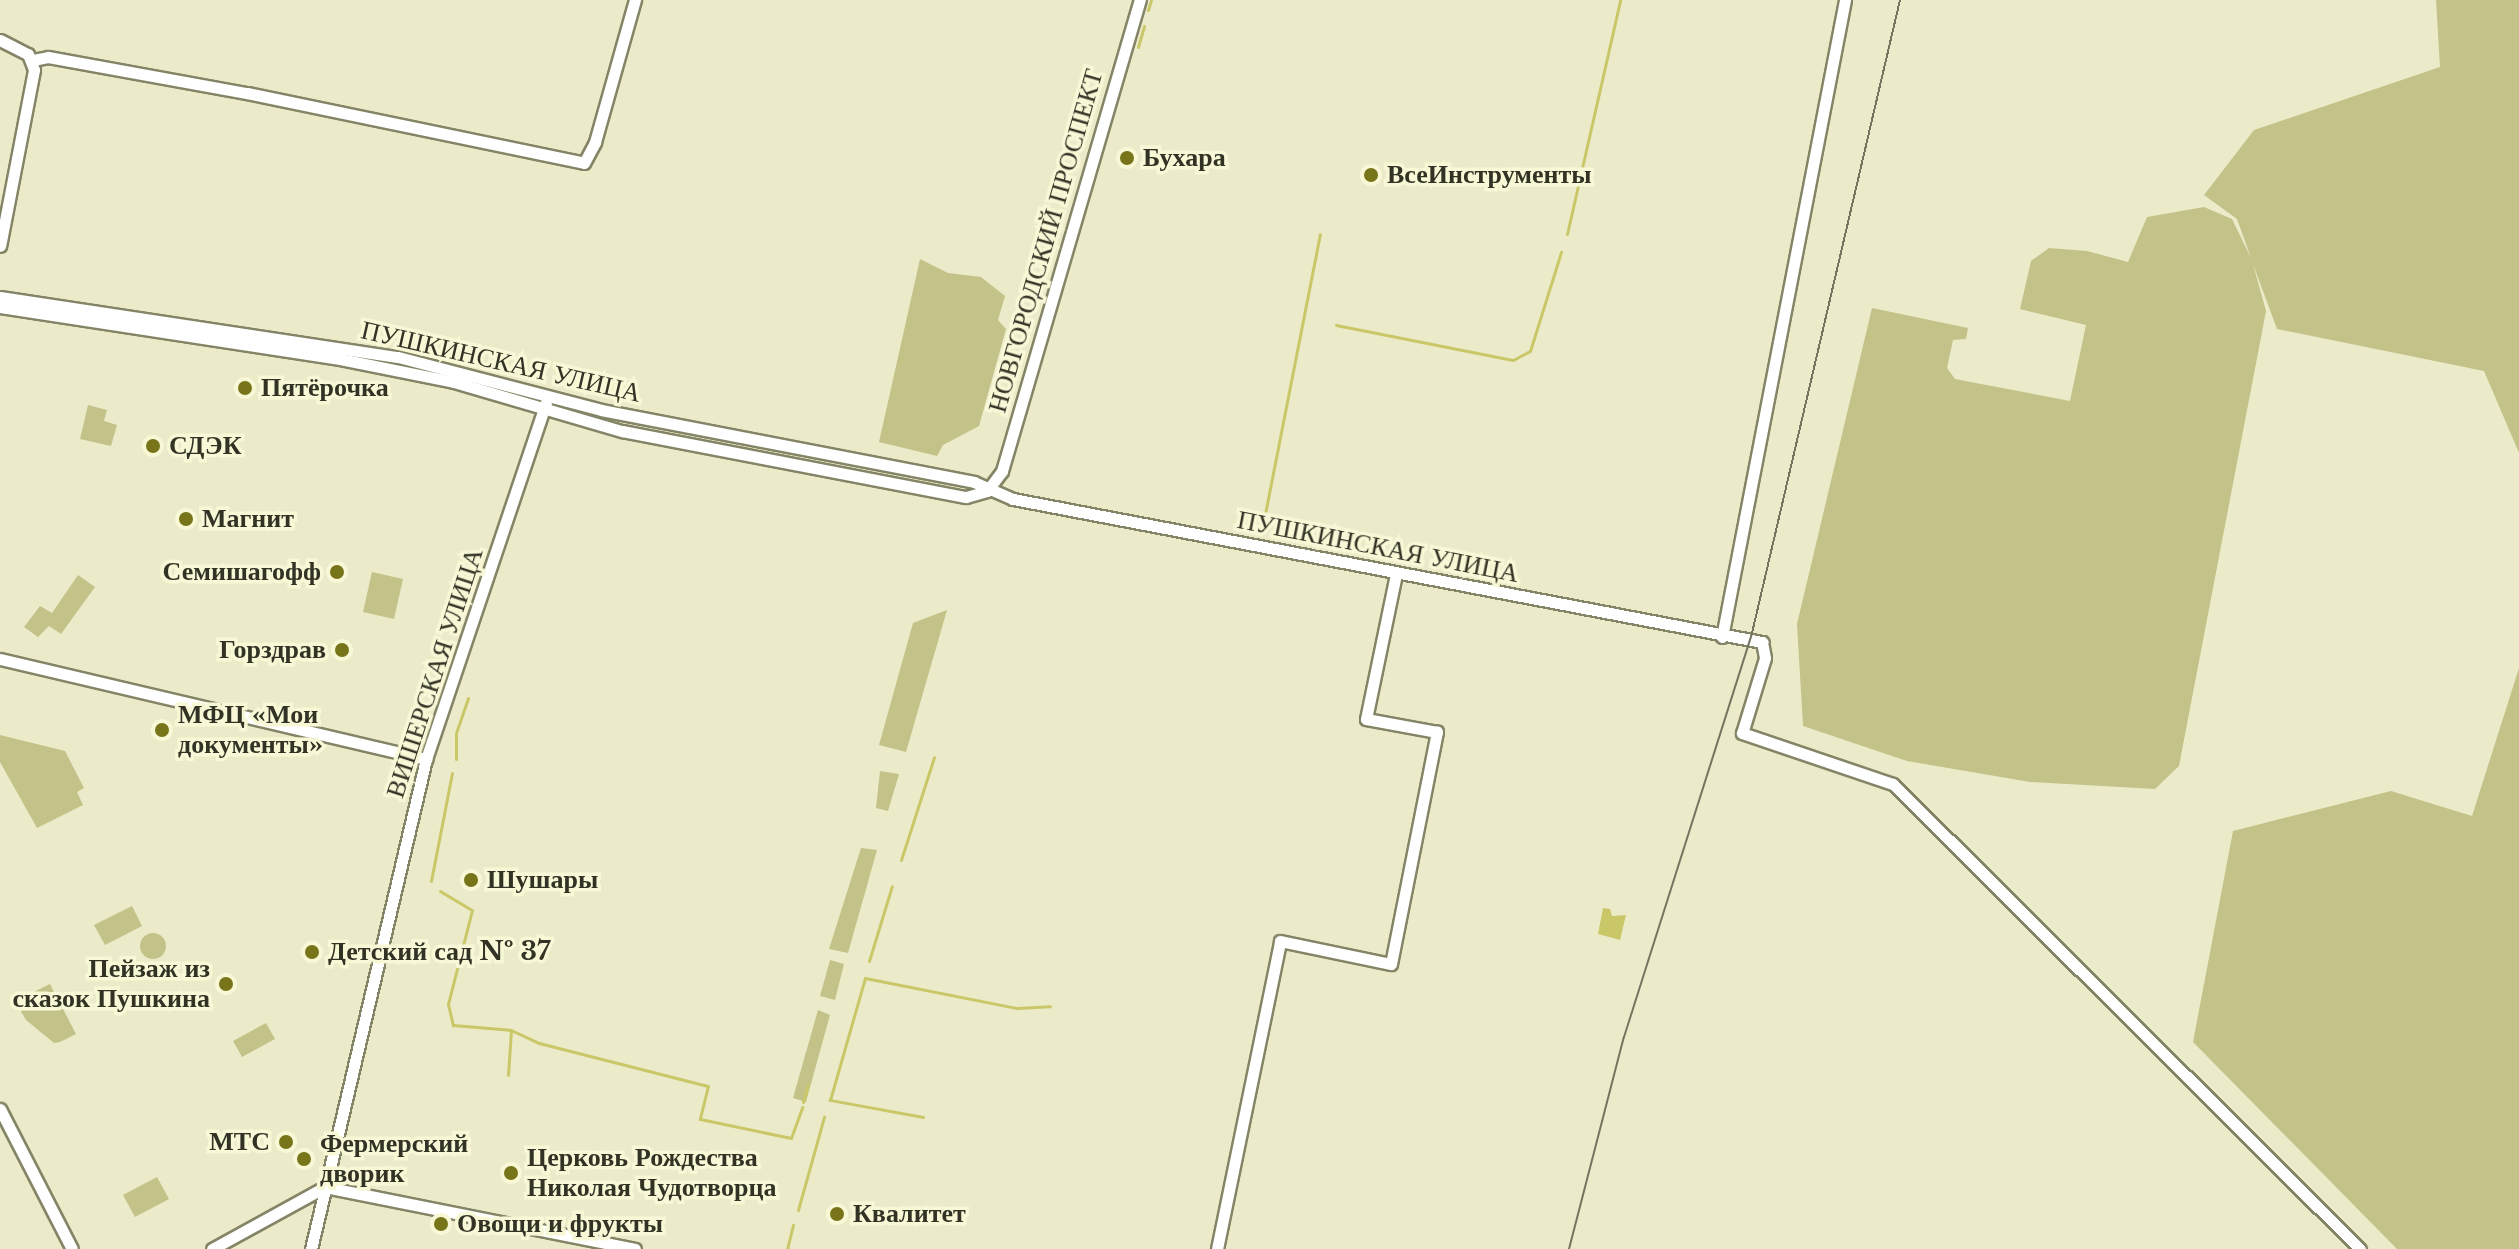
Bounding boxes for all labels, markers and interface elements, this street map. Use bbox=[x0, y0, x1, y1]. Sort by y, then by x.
street label: НОВГОРОДСКИЙ ПРОСПЕКТ bbox=[982, 66, 1110, 416]
place label: Бухара bbox=[1143, 142, 1226, 174]
marker: Бухара bbox=[1118, 149, 1136, 167]
place label: ВсеИнструменты bbox=[1387, 159, 1592, 191]
marker: ВсеИнструменты bbox=[1362, 166, 1380, 184]
street label: ПУШКИНСКАЯ УЛИЦА bbox=[358, 315, 644, 409]
place label: Пятёрочка bbox=[261, 372, 389, 404]
marker: Пятёрочка bbox=[236, 379, 254, 397]
place label: СДЭК bbox=[169, 430, 242, 462]
marker: СДЭК bbox=[144, 437, 162, 455]
place label: Магнит bbox=[202, 503, 294, 535]
street label: ПУШКИНСКАЯ УЛИЦА bbox=[1235, 504, 1521, 590]
marker: Магнит bbox=[177, 510, 195, 528]
street label: ВИШЕРСКАЯ УЛИЦА bbox=[380, 544, 490, 802]
place label: Семишагофф bbox=[163, 556, 321, 588]
marker: Семишагофф bbox=[328, 563, 346, 581]
place label: Горздрав bbox=[219, 634, 326, 666]
marker: Горздрав bbox=[333, 641, 351, 659]
place label: МФЦ «Мои документы» bbox=[178, 699, 323, 760]
marker: МФЦ «Мои документы» bbox=[153, 721, 171, 739]
place label: Шушары bbox=[487, 864, 598, 896]
marker: Шушары bbox=[462, 871, 480, 889]
place label: Детский сад № 37 bbox=[328, 936, 550, 968]
marker: Детский сад № 37 bbox=[303, 943, 321, 961]
place label: Пейзаж из сказок Пушкина bbox=[13, 953, 210, 1014]
marker: Пейзаж из сказок Пушкина bbox=[217, 975, 235, 993]
place label: МТС bbox=[209, 1126, 270, 1158]
place label: Фермерский дворик bbox=[320, 1128, 468, 1190]
marker: МТС bbox=[277, 1133, 295, 1151]
place label: Церковь Рождества Николая Чудотворца bbox=[527, 1142, 776, 1204]
marker: Фермерский дворик bbox=[295, 1150, 313, 1168]
marker: Церковь Рождества Николая Чудотворца bbox=[502, 1164, 520, 1182]
place label: Квалитет bbox=[853, 1198, 966, 1230]
marker: Квалитет bbox=[828, 1205, 846, 1223]
place label: Овощи и фрукты bbox=[457, 1208, 663, 1240]
marker: Овощи и фрукты bbox=[432, 1215, 450, 1233]

